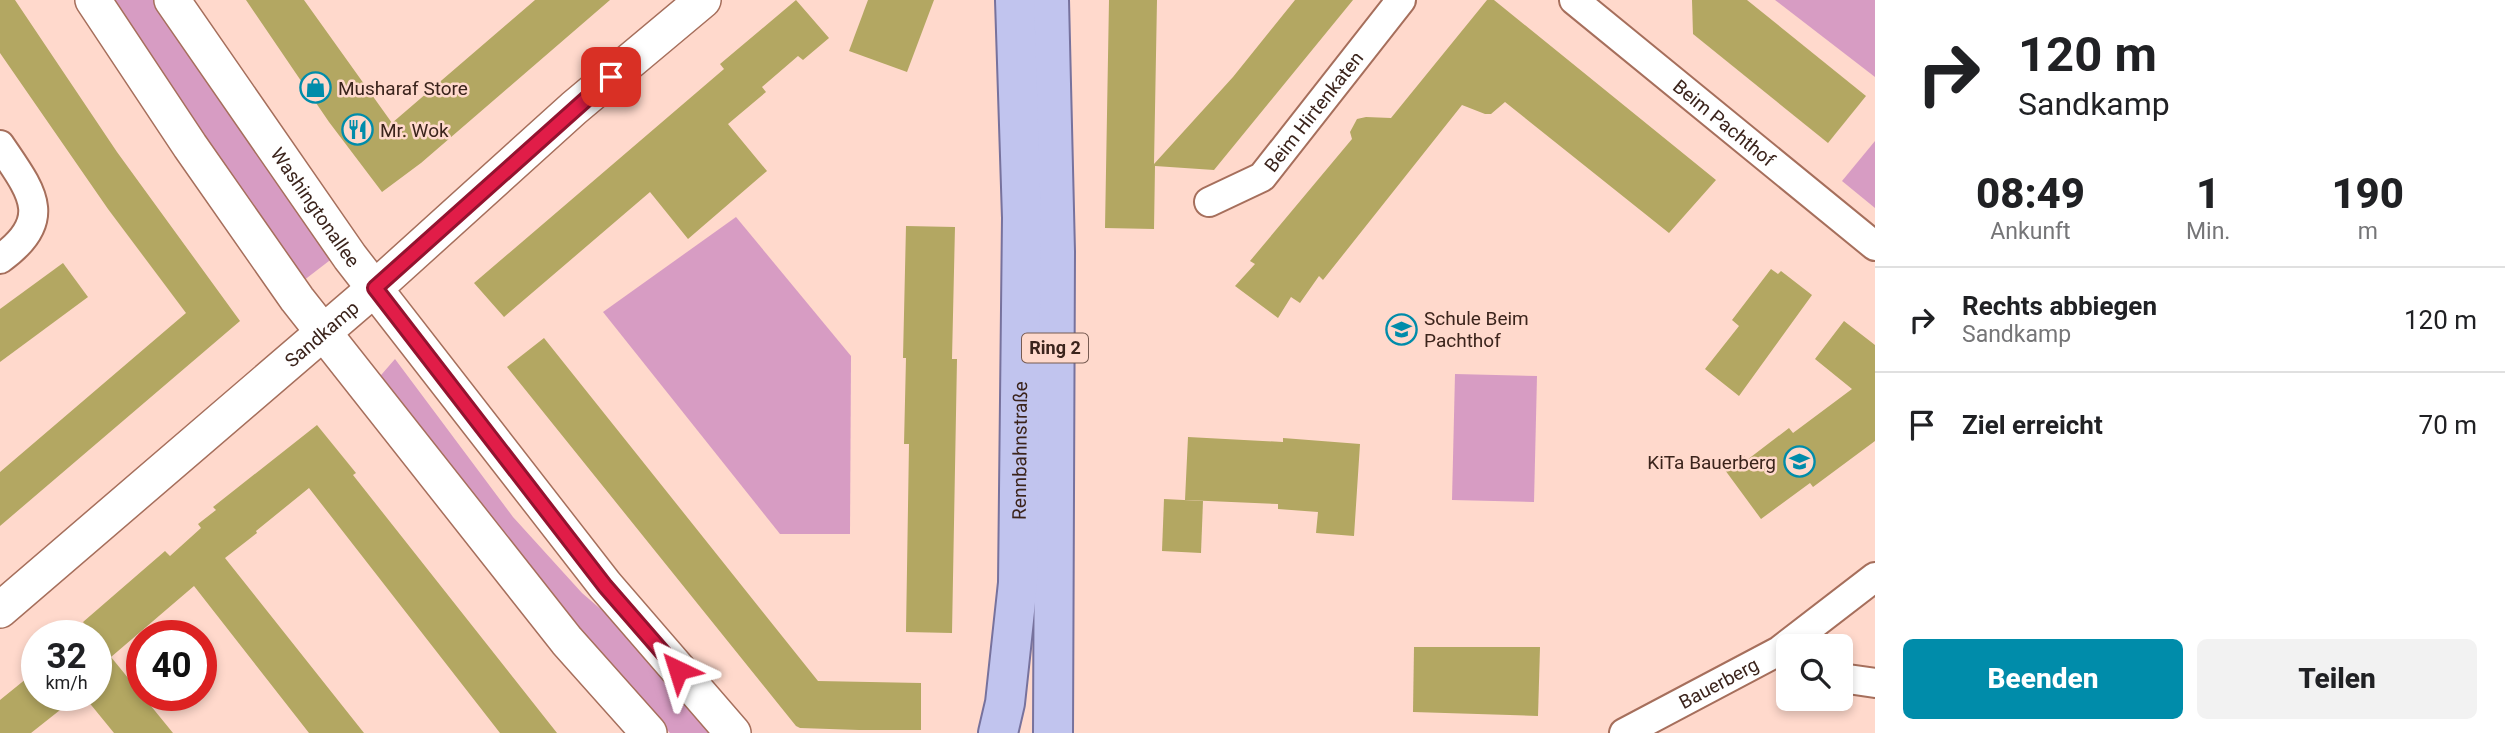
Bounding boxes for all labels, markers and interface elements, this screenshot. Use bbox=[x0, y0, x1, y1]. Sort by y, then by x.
text: 120 m bbox=[2018, 26, 2157, 83]
icon: right bbox=[1903, 28, 1994, 119]
pin bbox=[581, 47, 641, 107]
street label: Beim Hirtenkaten bbox=[1260, 47, 1368, 176]
icon: arrive bbox=[592, 58, 630, 96]
shop icon: Musharaf Store bbox=[298, 71, 332, 105]
street label: Beim Pachthof bbox=[1668, 75, 1780, 172]
place label: Musharaf Store bbox=[338, 77, 468, 100]
text: Sandkamp bbox=[2018, 85, 2170, 123]
restaurant icon: Mr. Wok bbox=[340, 113, 374, 147]
place label: Mr. Wok bbox=[380, 119, 449, 142]
street label: Washingtonallee bbox=[266, 143, 364, 272]
text: 08:49 bbox=[1976, 169, 2085, 218]
text: 1 bbox=[2196, 169, 2220, 218]
text: 190 bbox=[2331, 169, 2404, 218]
text: Ankunft bbox=[1990, 218, 2071, 245]
text: Min. bbox=[2186, 218, 2230, 245]
text: m bbox=[2358, 218, 2378, 245]
text: Rechts abbiegen bbox=[1962, 291, 2157, 321]
street label: Sandkamp bbox=[280, 296, 364, 372]
icon: right bbox=[1903, 301, 1941, 339]
text: 120 m bbox=[2404, 305, 2477, 335]
place label: Schule Beim Pachthof bbox=[1424, 307, 1529, 352]
school or university icon: Schule Beim Pachthof bbox=[1384, 312, 1418, 346]
text: Sandkamp bbox=[1962, 321, 2071, 348]
road number: Ring 2 bbox=[1022, 334, 1088, 362]
street label: Rennbahnstraße bbox=[1008, 381, 1032, 520]
icon: arrive bbox=[1903, 406, 1941, 444]
text: Ziel erreicht bbox=[1962, 410, 2103, 440]
text: 70 m bbox=[2419, 410, 2477, 440]
school or university icon: KiTa Bauerberg bbox=[1782, 445, 1816, 479]
place label: KiTa Bauerberg bbox=[1647, 451, 1776, 474]
speed limit sign: 40 bbox=[126, 620, 217, 711]
position arrow bbox=[641, 633, 715, 707]
map controls bbox=[1776, 634, 1853, 711]
button: search bbox=[1776, 634, 1853, 711]
text: 32 bbox=[46, 636, 87, 677]
button: Beenden bbox=[1903, 639, 2183, 719]
button: Teilen bbox=[2197, 639, 2477, 719]
street label: Bauerberg bbox=[1675, 653, 1763, 714]
text: km/h bbox=[45, 672, 88, 693]

